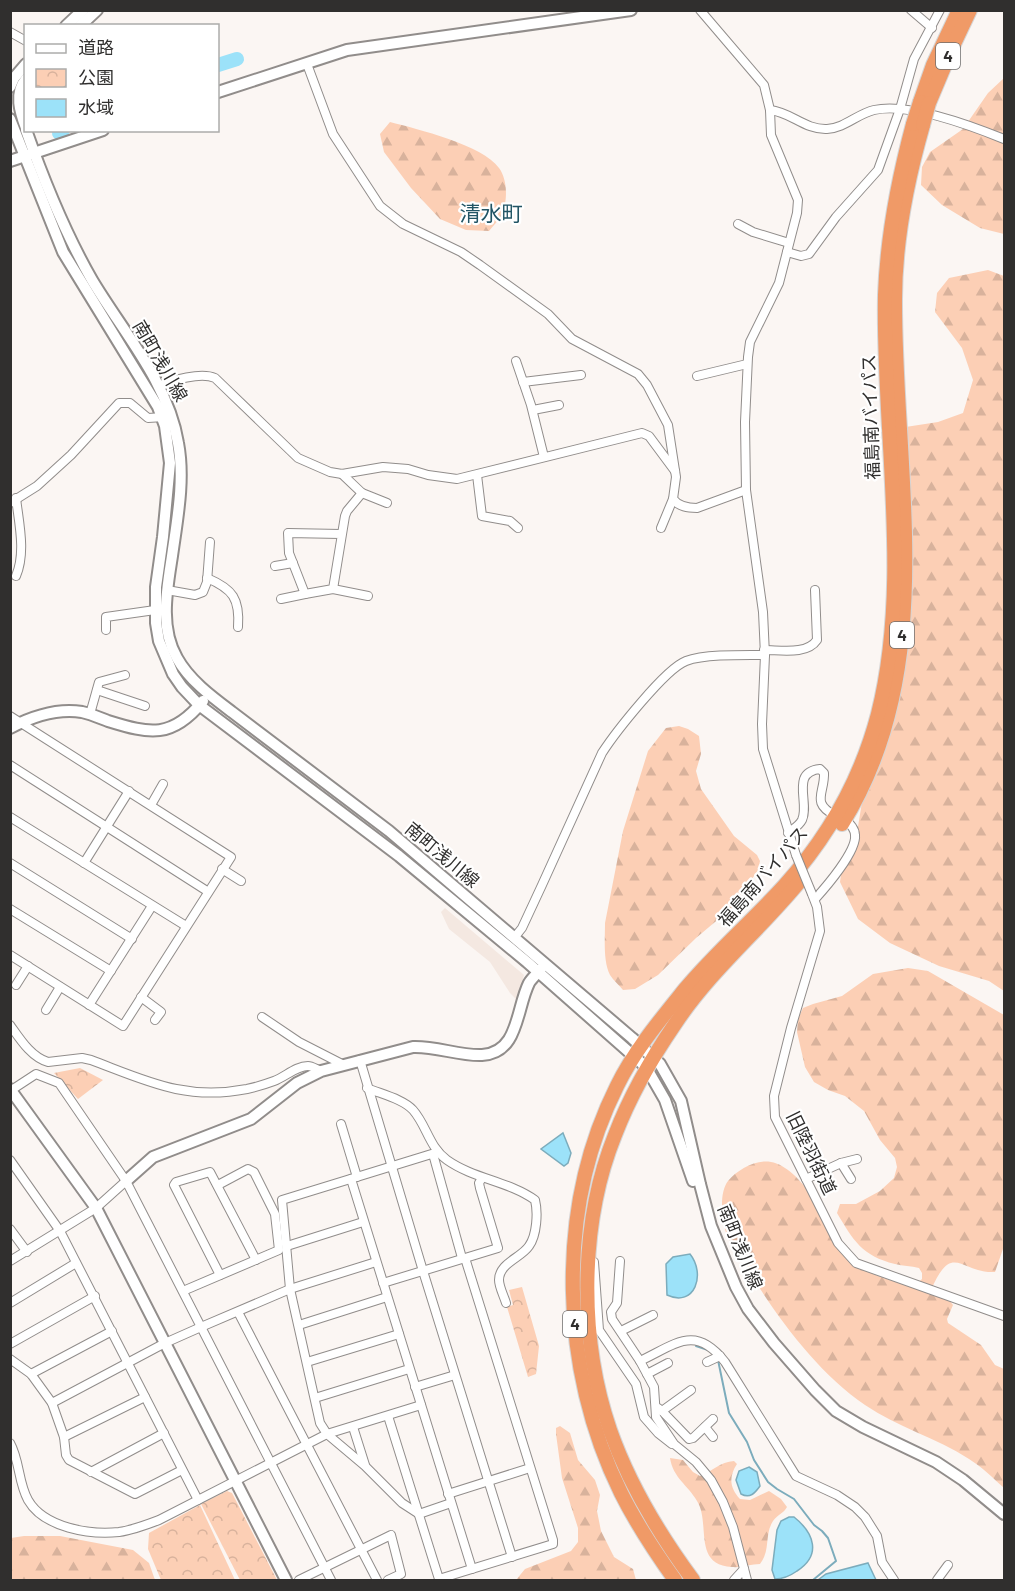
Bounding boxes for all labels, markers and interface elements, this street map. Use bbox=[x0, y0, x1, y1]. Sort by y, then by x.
legend bbox=[24, 24, 219, 132]
text: 道路 bbox=[78, 36, 114, 58]
road number: 4 bbox=[936, 43, 960, 69]
text: 公園 bbox=[78, 66, 114, 88]
text: 水域 bbox=[78, 96, 114, 118]
district label: 清水町 bbox=[460, 200, 523, 225]
street label: 南町浅川線 bbox=[129, 316, 193, 405]
street label: 福島南バイパス bbox=[857, 354, 883, 480]
road number: 4 bbox=[890, 622, 914, 648]
street label: 南町浅川線 bbox=[401, 817, 484, 892]
street label: 福島南バイパス bbox=[713, 822, 812, 931]
street label: 旧陸羽街道 bbox=[782, 1107, 842, 1198]
street label: 南町浅川線 bbox=[714, 1201, 768, 1292]
road number: 4 bbox=[563, 1311, 587, 1337]

